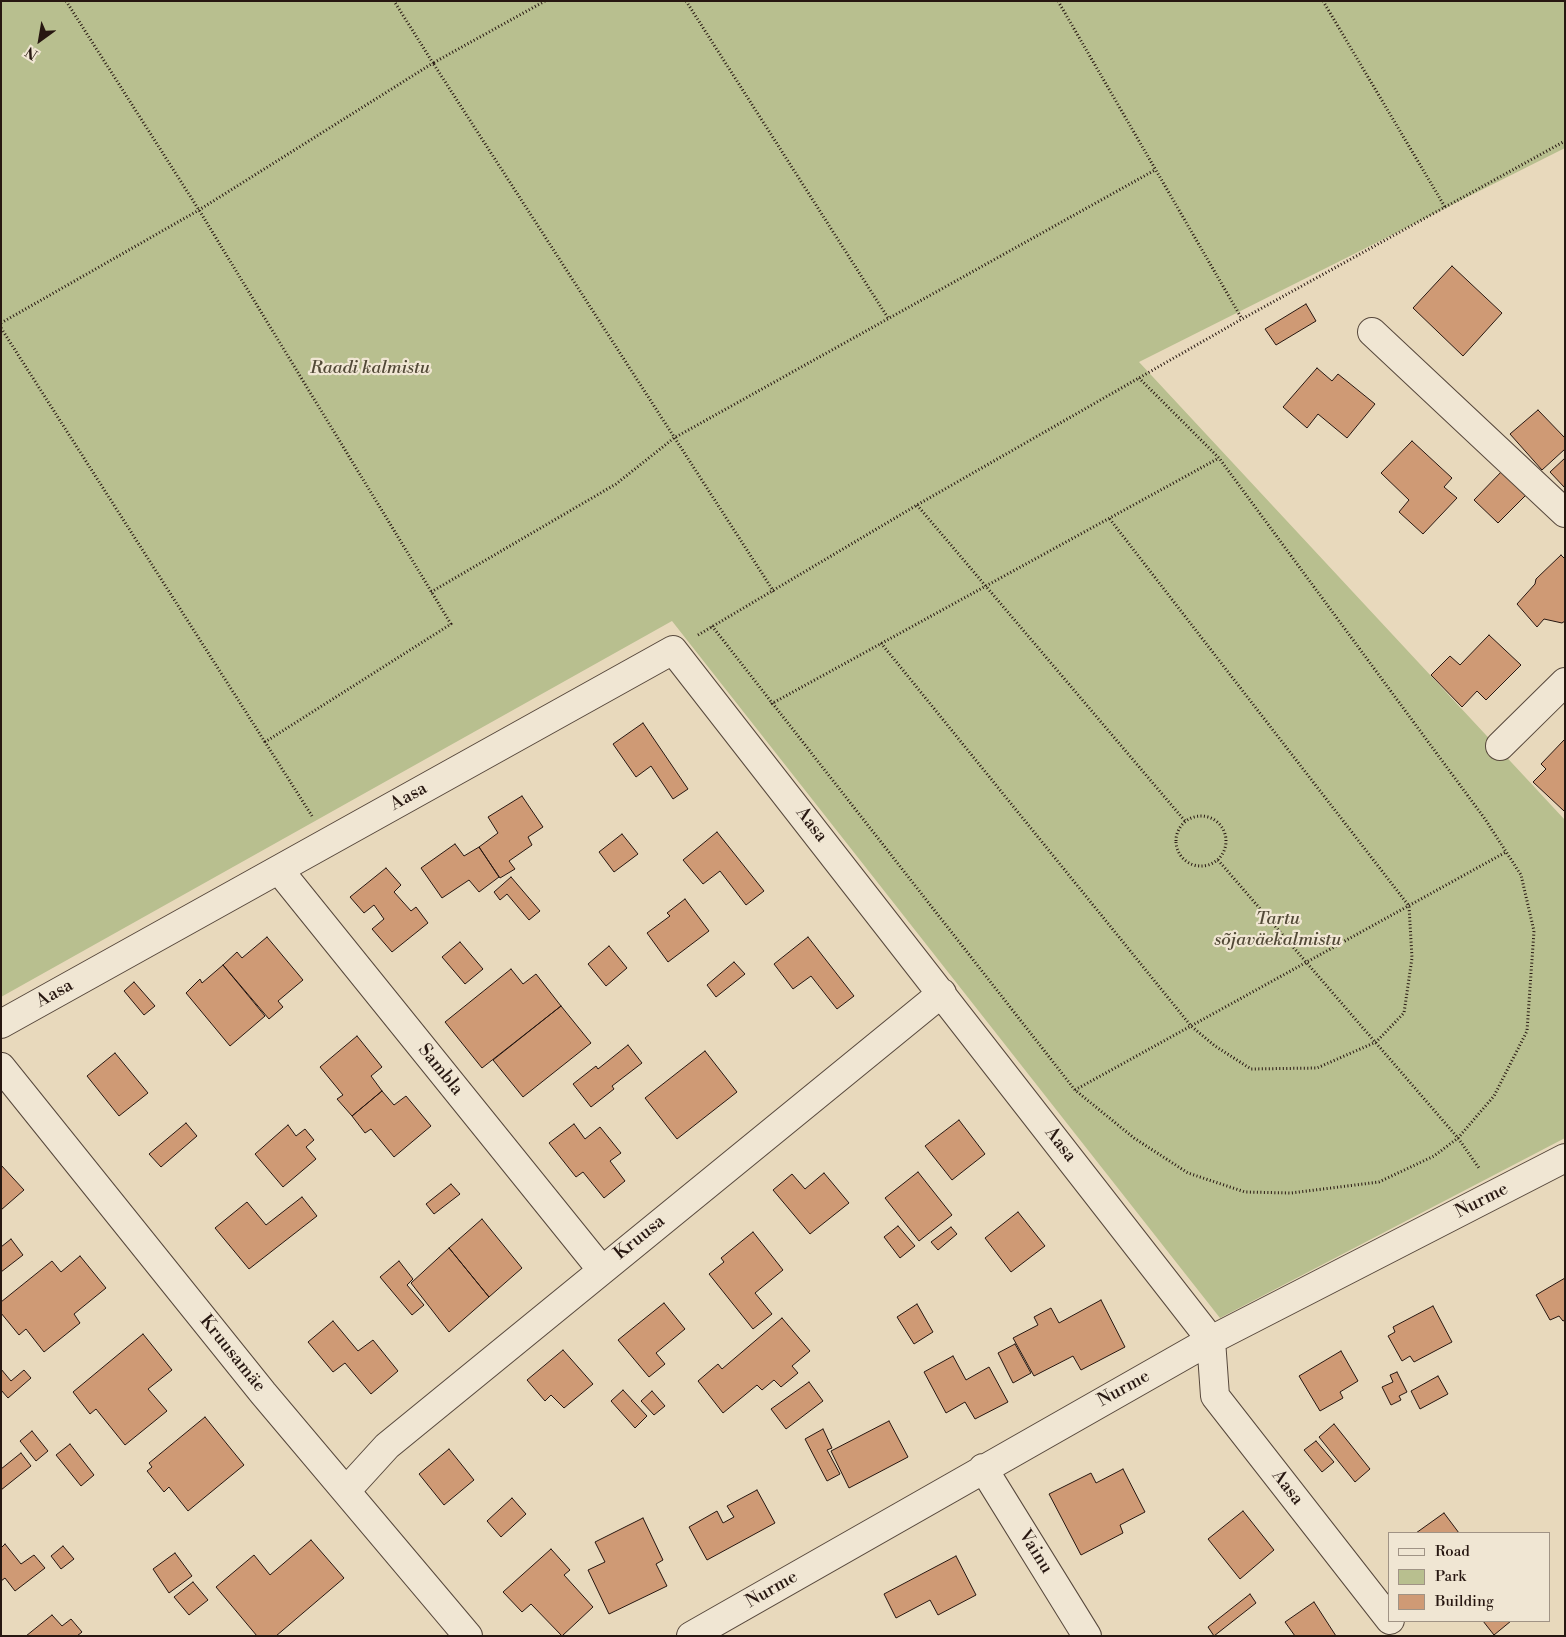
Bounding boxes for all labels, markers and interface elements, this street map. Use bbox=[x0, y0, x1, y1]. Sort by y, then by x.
north arrow bbox=[15, 15, 65, 65]
text: N bbox=[23, 42, 42, 63]
park label: Raadi kalmistu bbox=[310, 358, 430, 380]
street label: Aasa bbox=[387, 778, 431, 816]
street label: Aasa bbox=[791, 803, 831, 847]
park label: Tartu sõjaväekalmistu bbox=[1215, 909, 1341, 952]
street label: Aasa bbox=[33, 975, 77, 1013]
street label: Sambla bbox=[413, 1040, 467, 1100]
street label: Aasa bbox=[1040, 1123, 1080, 1167]
street label: Nurme bbox=[1452, 1179, 1512, 1223]
street label: Kruusa bbox=[610, 1211, 670, 1265]
street label: Kruusamäe bbox=[194, 1311, 270, 1397]
street label: Nurme bbox=[1094, 1366, 1154, 1412]
street label: Aasa bbox=[1267, 1466, 1307, 1510]
street label: Vainu bbox=[1013, 1526, 1057, 1578]
legend bbox=[1388, 1532, 1551, 1622]
text: Road bbox=[1435, 1542, 1470, 1561]
street label: Nurme bbox=[742, 1567, 802, 1613]
text: Park bbox=[1435, 1567, 1466, 1586]
text: Building bbox=[1435, 1592, 1494, 1611]

